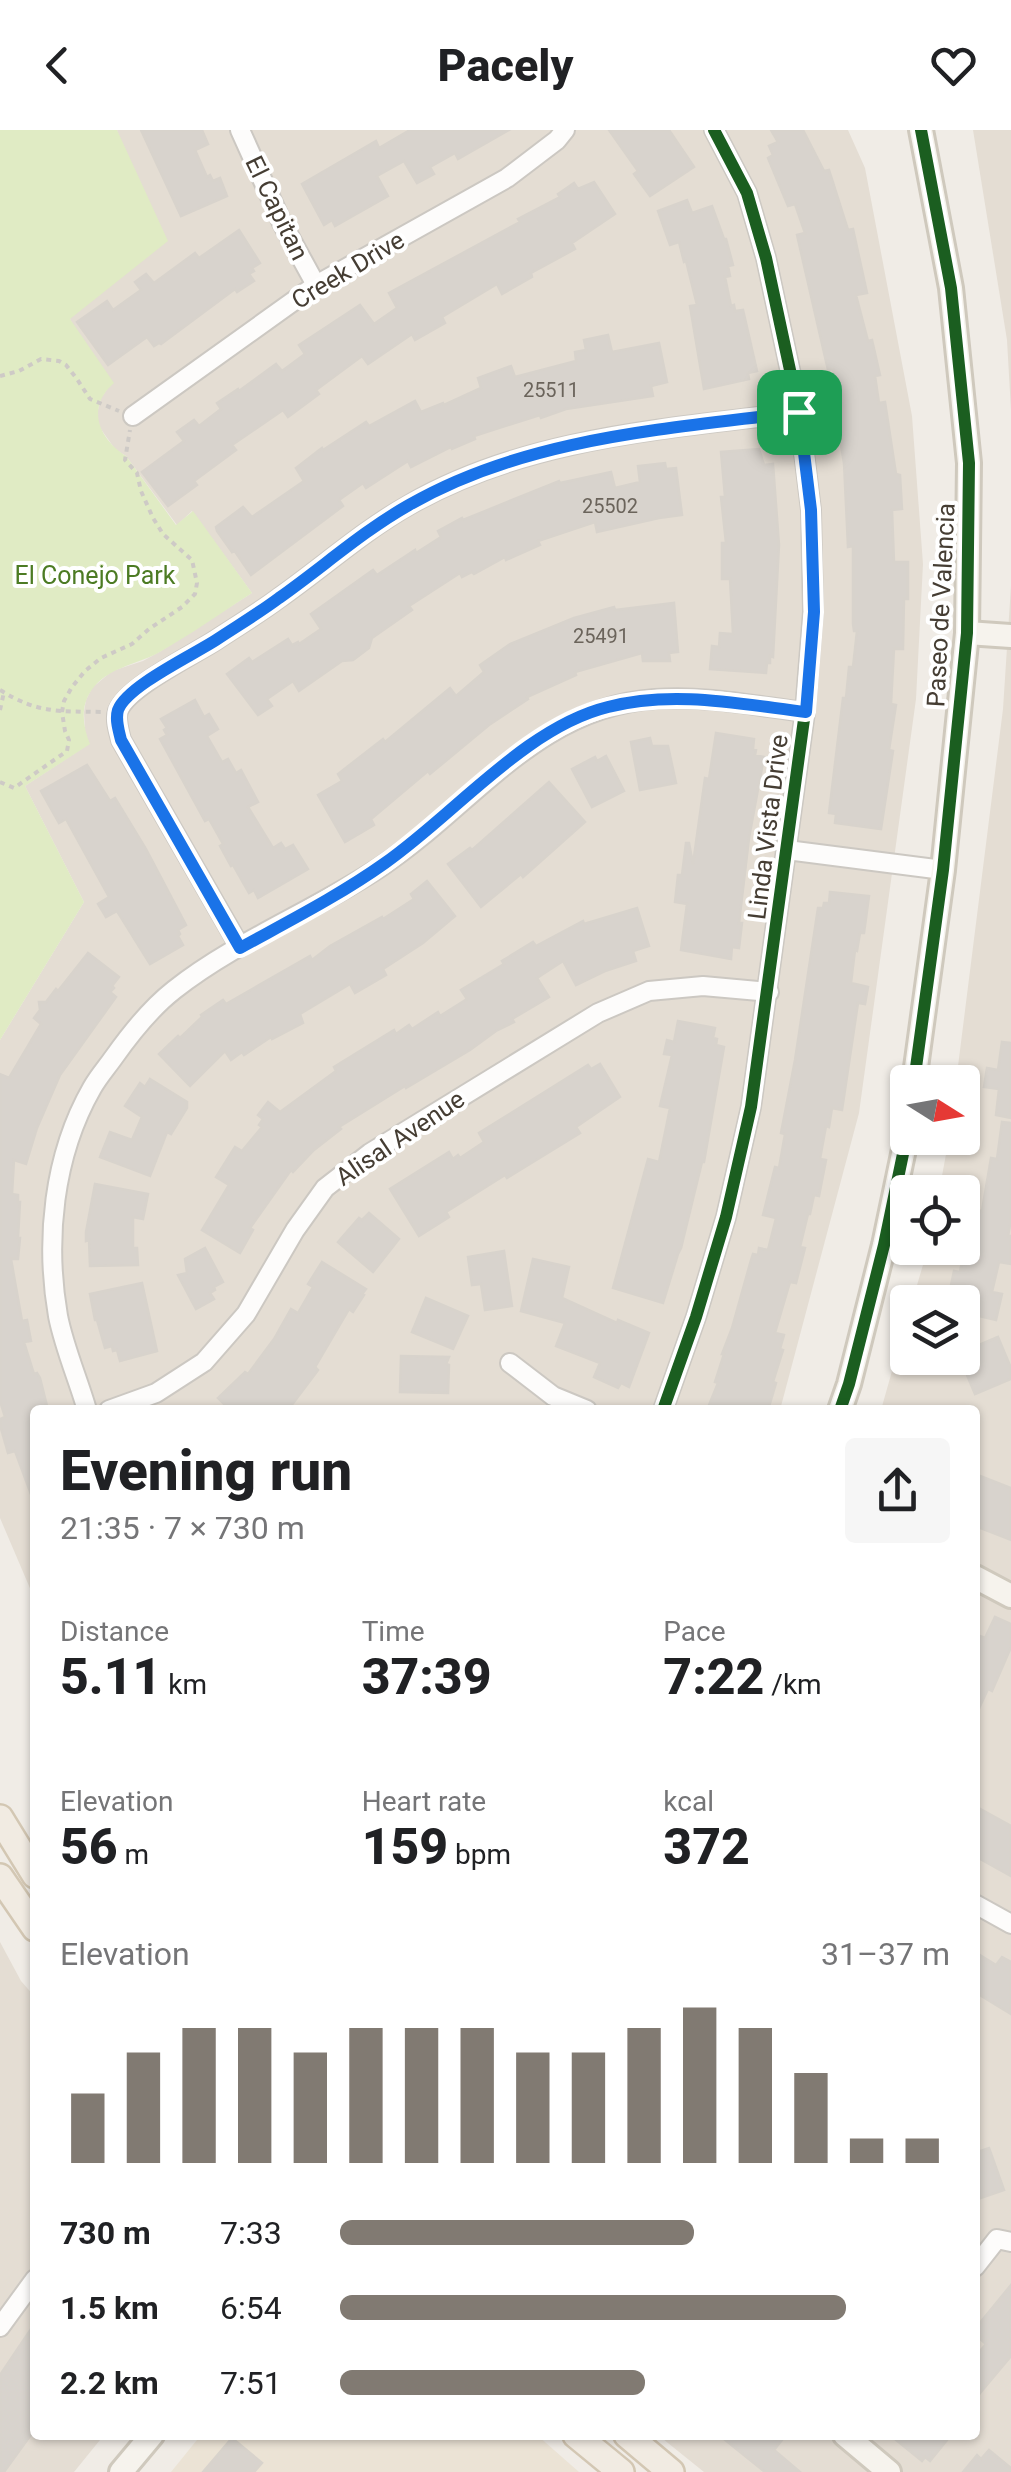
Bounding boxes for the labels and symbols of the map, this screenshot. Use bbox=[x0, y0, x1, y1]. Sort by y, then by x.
street label: El Capitan bbox=[239, 151, 315, 265]
street label: Creek Drive bbox=[287, 225, 409, 315]
pin bbox=[757, 370, 842, 455]
house number: 25511 bbox=[523, 378, 579, 402]
house number: 25502 bbox=[582, 494, 638, 518]
street label: Paseo de Valencia bbox=[921, 502, 961, 708]
park label: El Conejo Park bbox=[15, 561, 176, 590]
house number: 25491 bbox=[573, 624, 629, 648]
street label: Linda Vista Drive bbox=[742, 733, 794, 921]
north arrow bbox=[890, 1065, 980, 1155]
street label: Alisal Avenue bbox=[330, 1084, 470, 1192]

